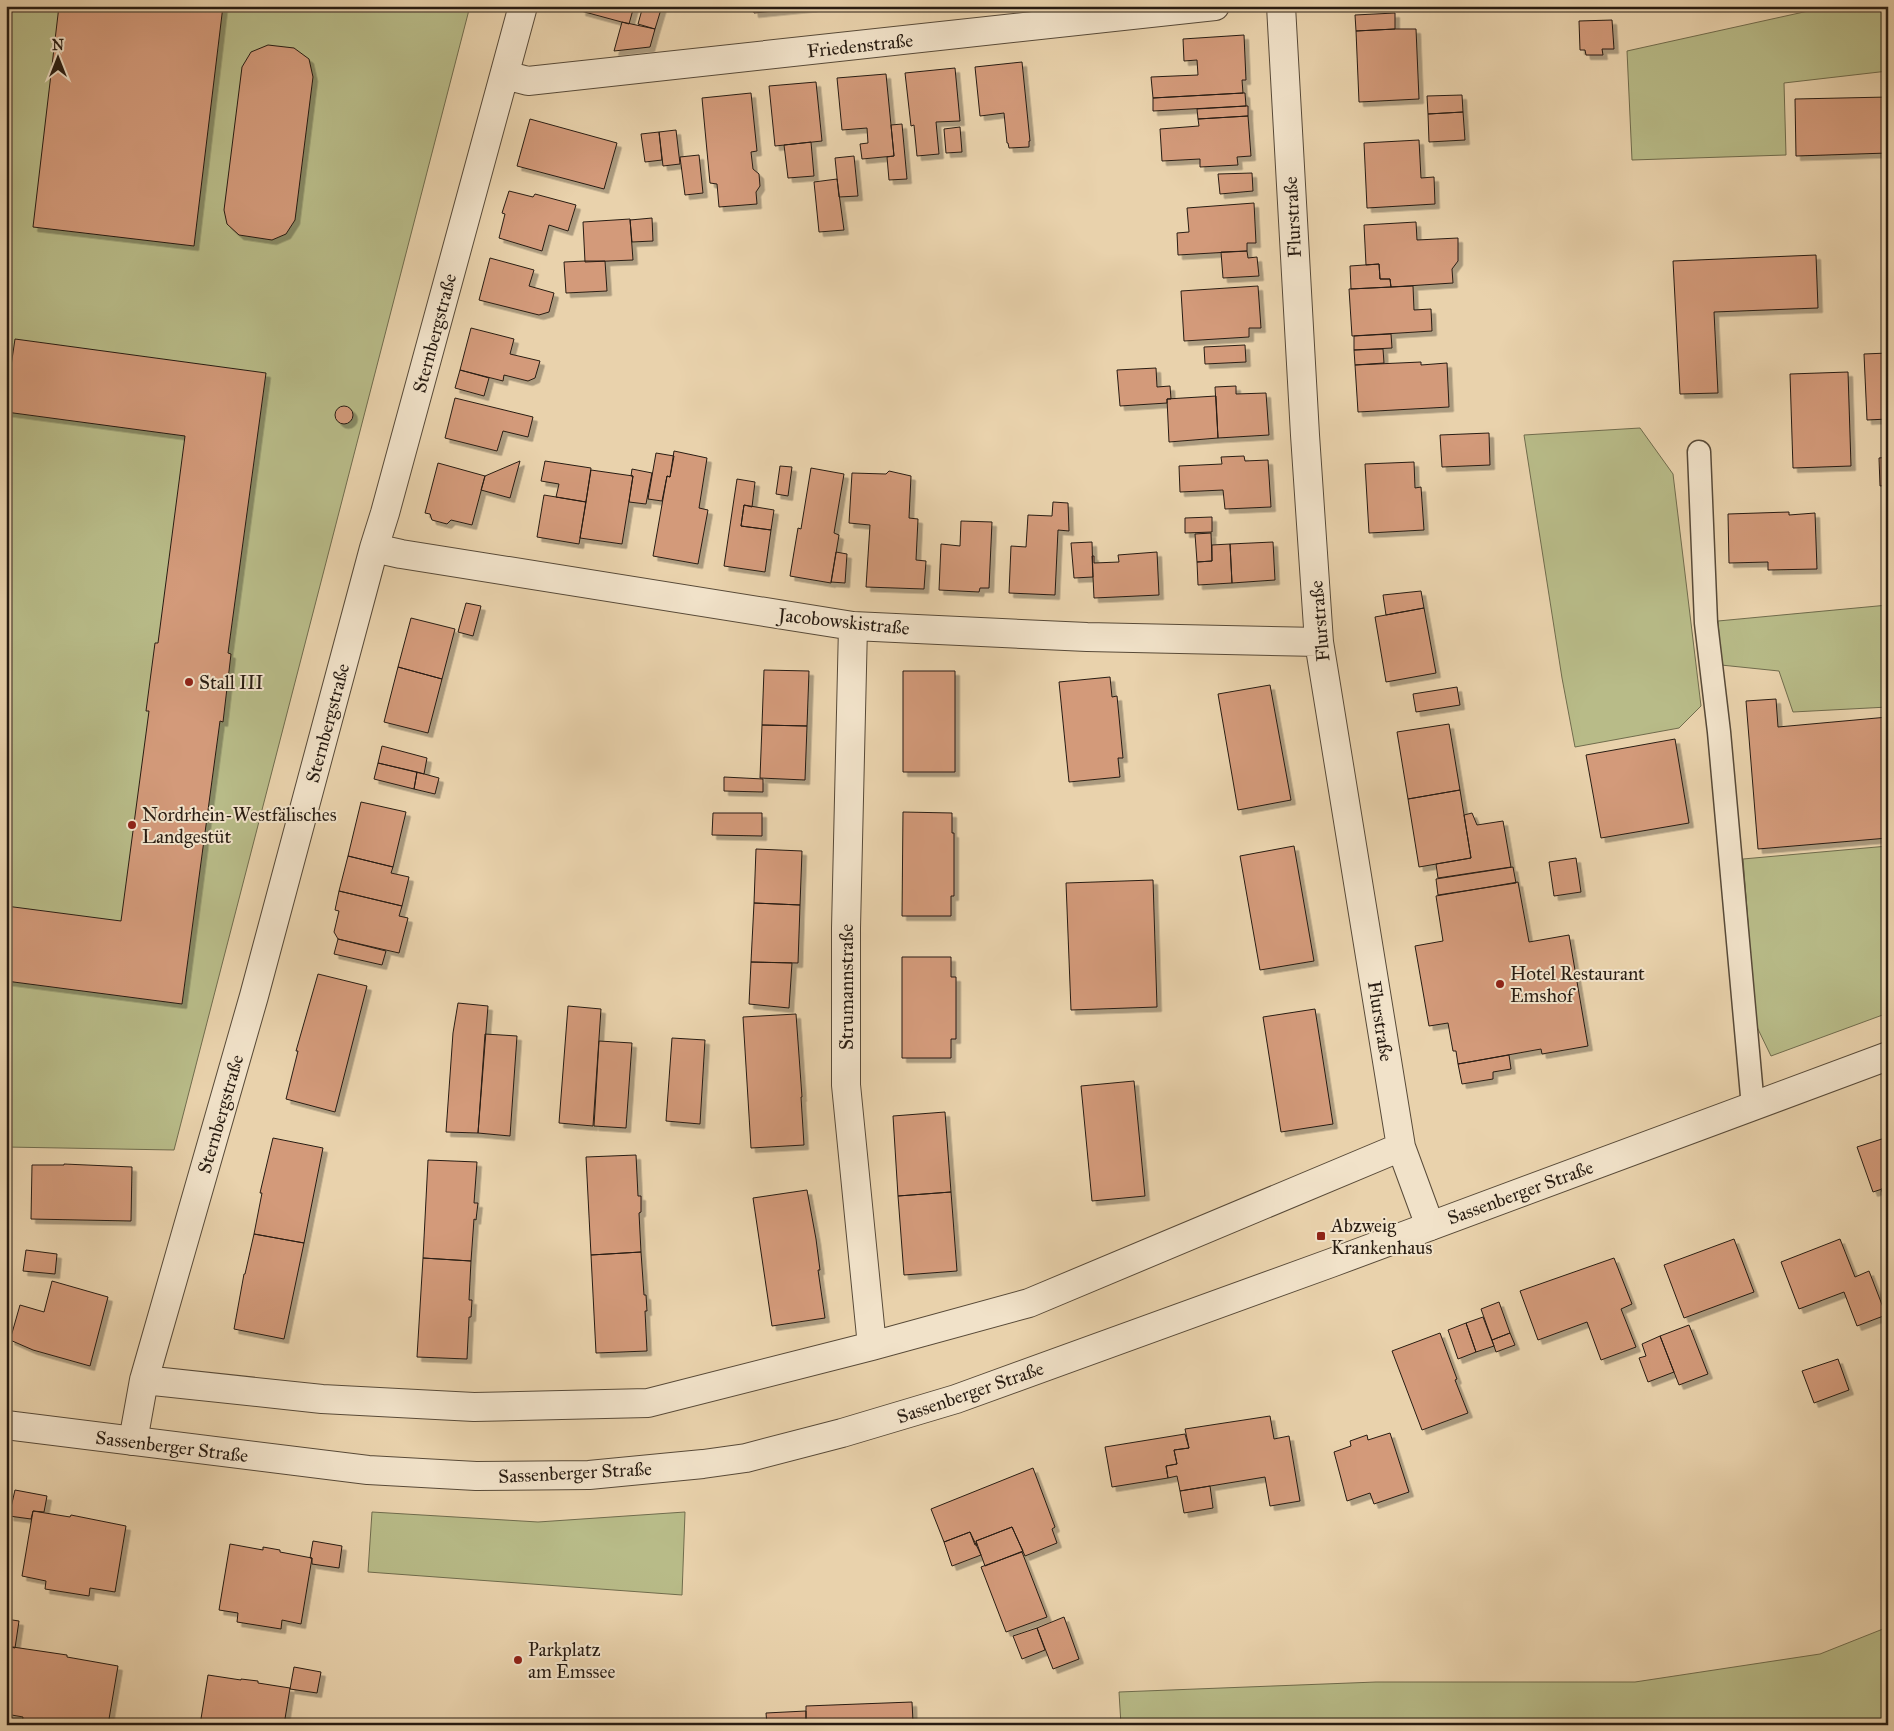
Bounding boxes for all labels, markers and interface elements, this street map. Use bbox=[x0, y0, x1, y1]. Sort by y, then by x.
street label: Friedenstraße bbox=[806, 28, 914, 62]
north arrow bbox=[32, 32, 82, 82]
text: N bbox=[52, 37, 64, 54]
street label: Flurstraße bbox=[1279, 176, 1306, 258]
street label: Sternbergstraße bbox=[408, 271, 462, 396]
street label: Flurstraße bbox=[1304, 579, 1334, 662]
street label: Jacobowskistraße bbox=[775, 603, 911, 641]
street label: Sternbergstraße bbox=[301, 661, 355, 786]
place label: Stall III bbox=[199, 671, 264, 694]
marker: Stall III bbox=[183, 676, 195, 688]
place label: Nordrhein-Westfälisches Landgestüt bbox=[142, 803, 337, 849]
marker: Nordrhein-Westfälisches Landgestüt bbox=[126, 819, 138, 831]
street label: Strumannstraße bbox=[835, 924, 858, 1050]
place label: Hotel Restaurant Emshof bbox=[1510, 962, 1645, 1007]
marker: Hotel Restaurant Emshof bbox=[1494, 978, 1506, 990]
street label: Flurstraße bbox=[1363, 979, 1398, 1063]
street label: Sternbergstraße bbox=[193, 1052, 249, 1177]
street label: Sassenberger Straße bbox=[1444, 1155, 1597, 1231]
place label: Abzweig Krankenhaus bbox=[1330, 1214, 1432, 1259]
marker: Abzweig Krankenhaus bbox=[1315, 1230, 1327, 1242]
street label: Sassenberger Straße bbox=[894, 1357, 1047, 1429]
street label: Sassenberger Straße bbox=[94, 1426, 250, 1468]
street label: Sassenberger Straße bbox=[498, 1457, 653, 1489]
place label: Parkplatz am Emssee bbox=[528, 1638, 615, 1683]
marker: Parkplatz am Emssee bbox=[512, 1654, 524, 1666]

